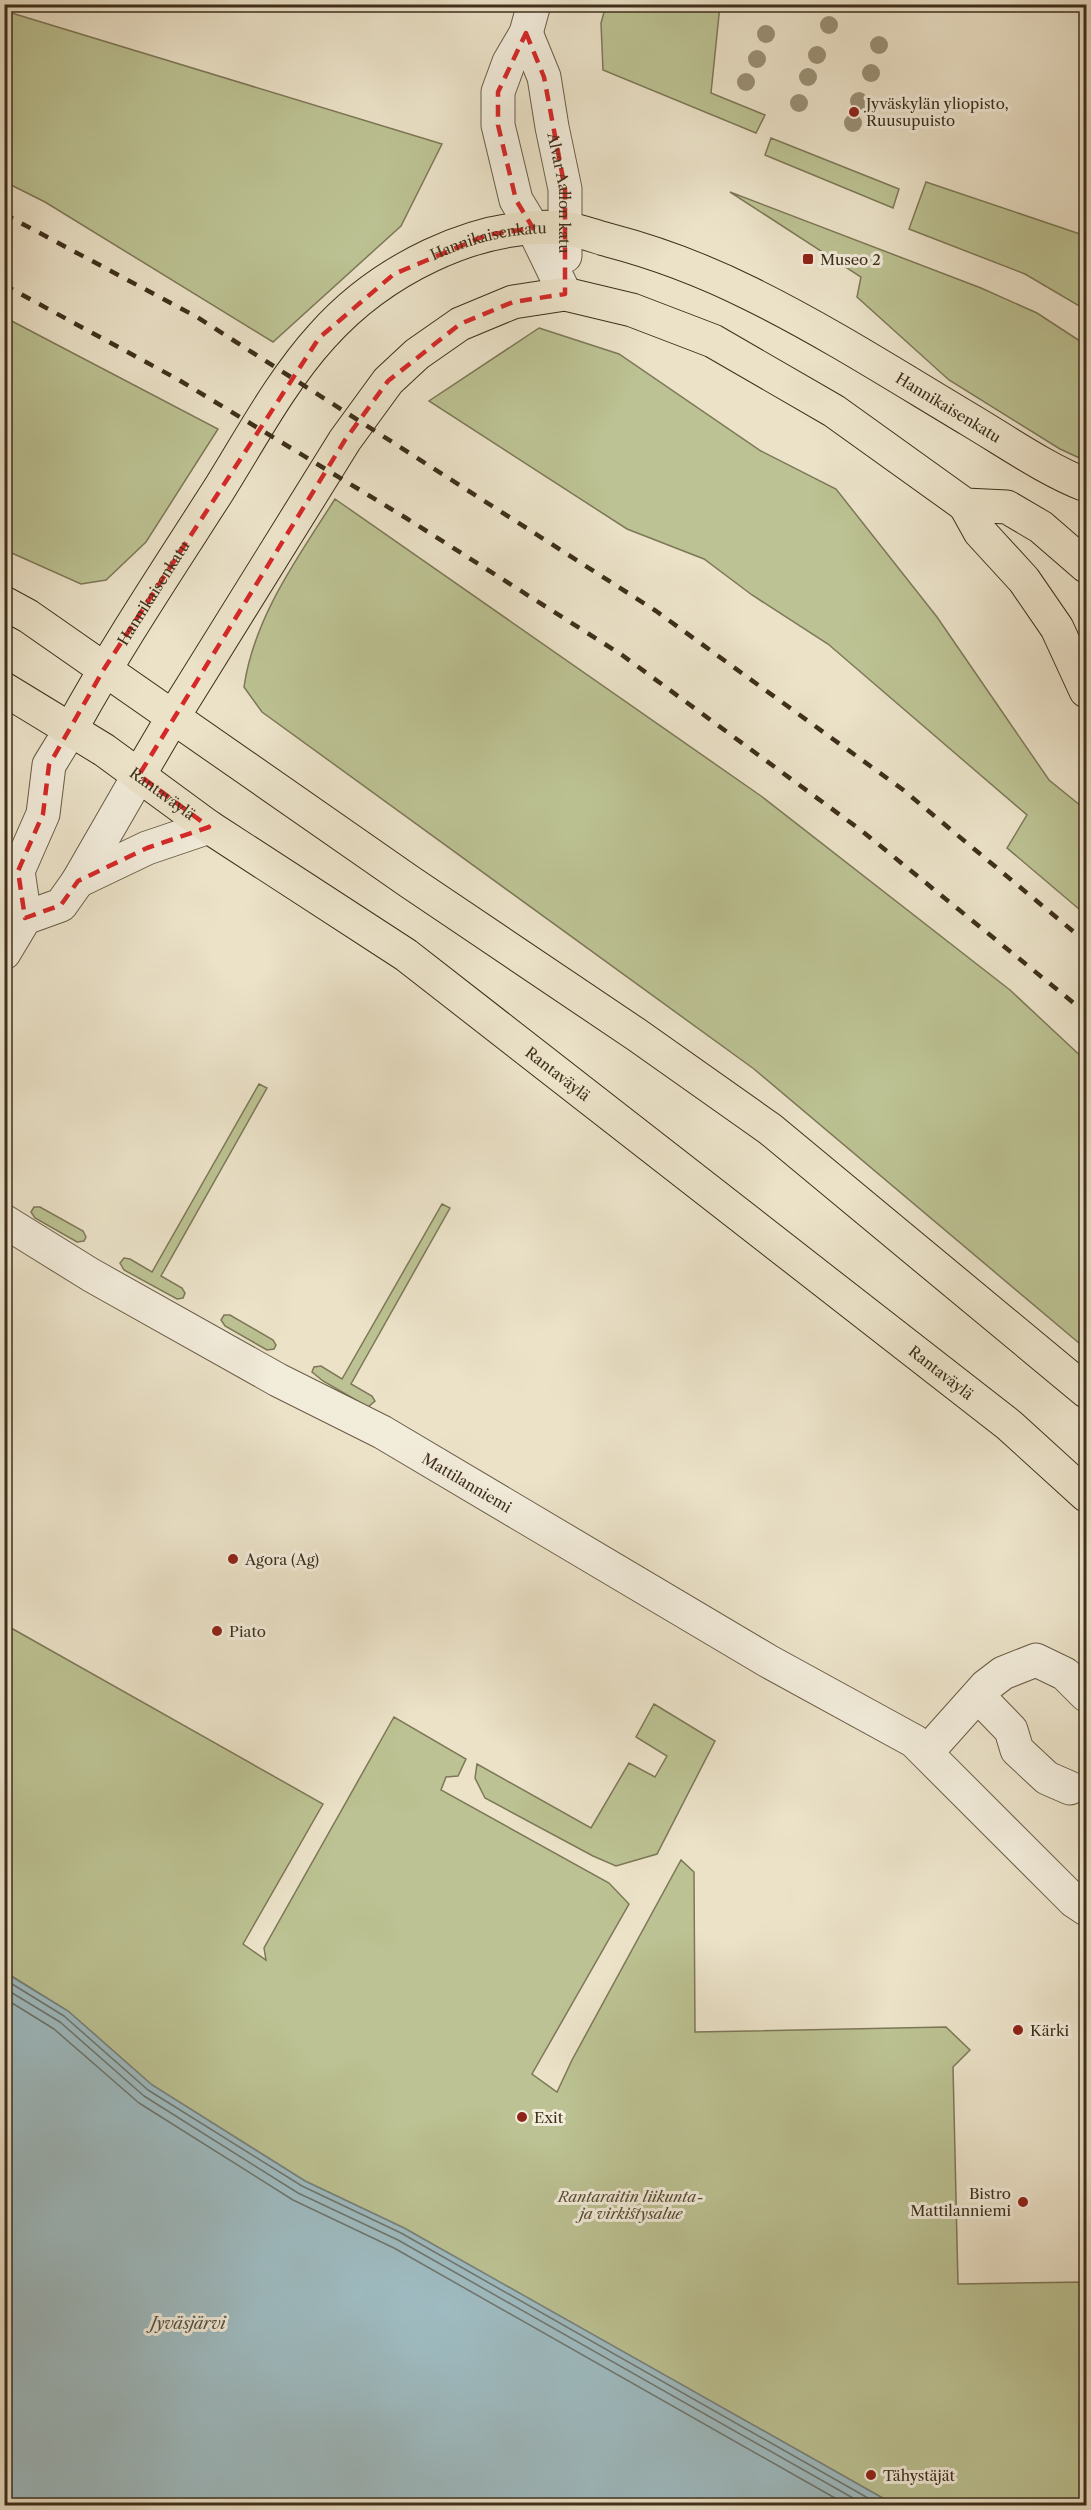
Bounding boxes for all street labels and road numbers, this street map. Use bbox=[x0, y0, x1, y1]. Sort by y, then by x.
street label: Alvar Aallon katu bbox=[544, 130, 575, 253]
street label: Hannikaisenkatu bbox=[427, 218, 547, 264]
street label: Hannikaisenkatu bbox=[892, 368, 1005, 446]
street label: Hannikaisenkatu bbox=[113, 537, 193, 649]
street label: Rantaväylä bbox=[126, 763, 199, 824]
street label: Rantaväylä bbox=[522, 1042, 594, 1105]
street label: Rantaväylä bbox=[905, 1341, 978, 1403]
street label: Mattilanniemi bbox=[419, 1449, 516, 1517]

